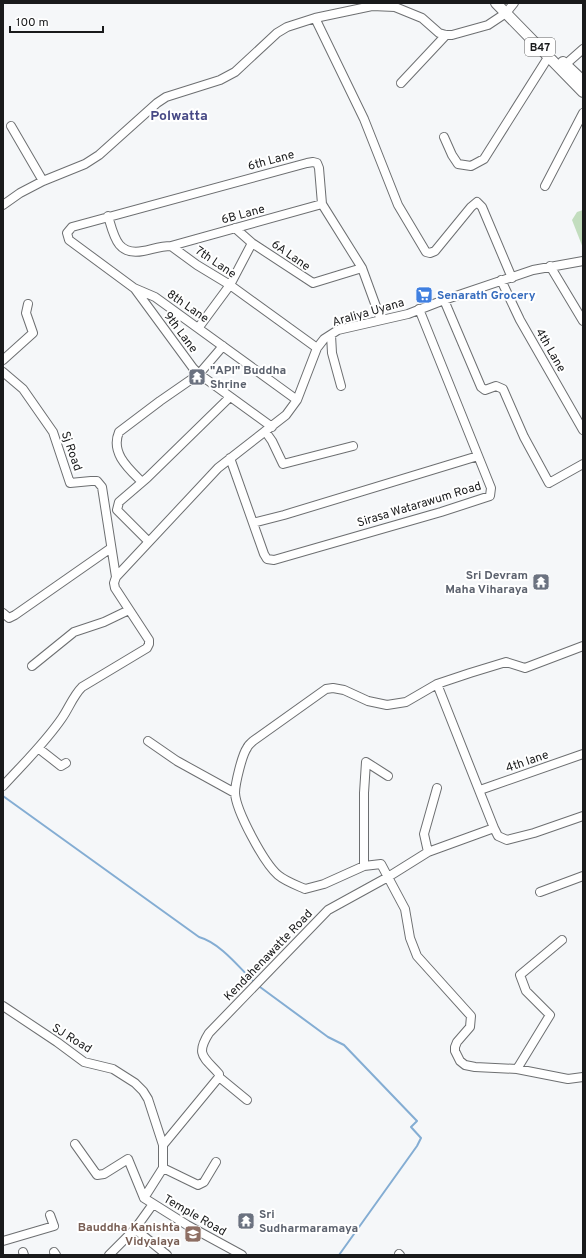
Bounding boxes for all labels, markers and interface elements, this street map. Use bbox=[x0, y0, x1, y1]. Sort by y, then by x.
scale bar bbox=[10, 8, 103, 34]
text: 100 m bbox=[16, 15, 49, 31]
road number: B47 bbox=[525, 38, 555, 56]
district label: Polwatta bbox=[150, 108, 208, 125]
street label: 6th Lane bbox=[246, 147, 296, 175]
street label: 6B Lane bbox=[220, 201, 267, 228]
street label: 6A Lane bbox=[268, 237, 313, 275]
street label: 7th Lane bbox=[192, 243, 239, 282]
supermarket icon: Senarath Grocery bbox=[414, 285, 434, 305]
street label: 8th Lane bbox=[163, 287, 211, 327]
place label: Senarath Grocery bbox=[437, 288, 536, 304]
street label: Araliya Uyana bbox=[330, 295, 406, 331]
street label: 9th Lane bbox=[159, 309, 201, 356]
street label: 4th Lane bbox=[531, 326, 569, 375]
place label: "API" Buddha Shrine bbox=[210, 363, 286, 393]
temple icon: "API" Buddha Shrine bbox=[187, 367, 207, 387]
street label: Sj Road bbox=[57, 429, 85, 473]
street label: Sirasa Watarawum Road bbox=[355, 478, 483, 531]
place label: Sri Devram Maha Viharaya bbox=[445, 568, 528, 598]
temple icon: Sri Devram Maha Viharaya bbox=[531, 572, 551, 592]
street label: 4th lane bbox=[504, 747, 551, 777]
street label: Kendahenawatte Road bbox=[221, 907, 317, 1005]
street label: SJ Road bbox=[48, 1020, 94, 1057]
street label: Temple Road bbox=[160, 1191, 229, 1240]
place label: Sri Sudharmaramaya bbox=[259, 1207, 358, 1237]
temple icon: Sri Sudharmaramaya bbox=[236, 1211, 256, 1231]
place label: Bauddha Kanishta Vidyalaya bbox=[78, 1220, 180, 1250]
school or university icon: Bauddha Kanishta Vidyalaya bbox=[183, 1224, 203, 1244]

